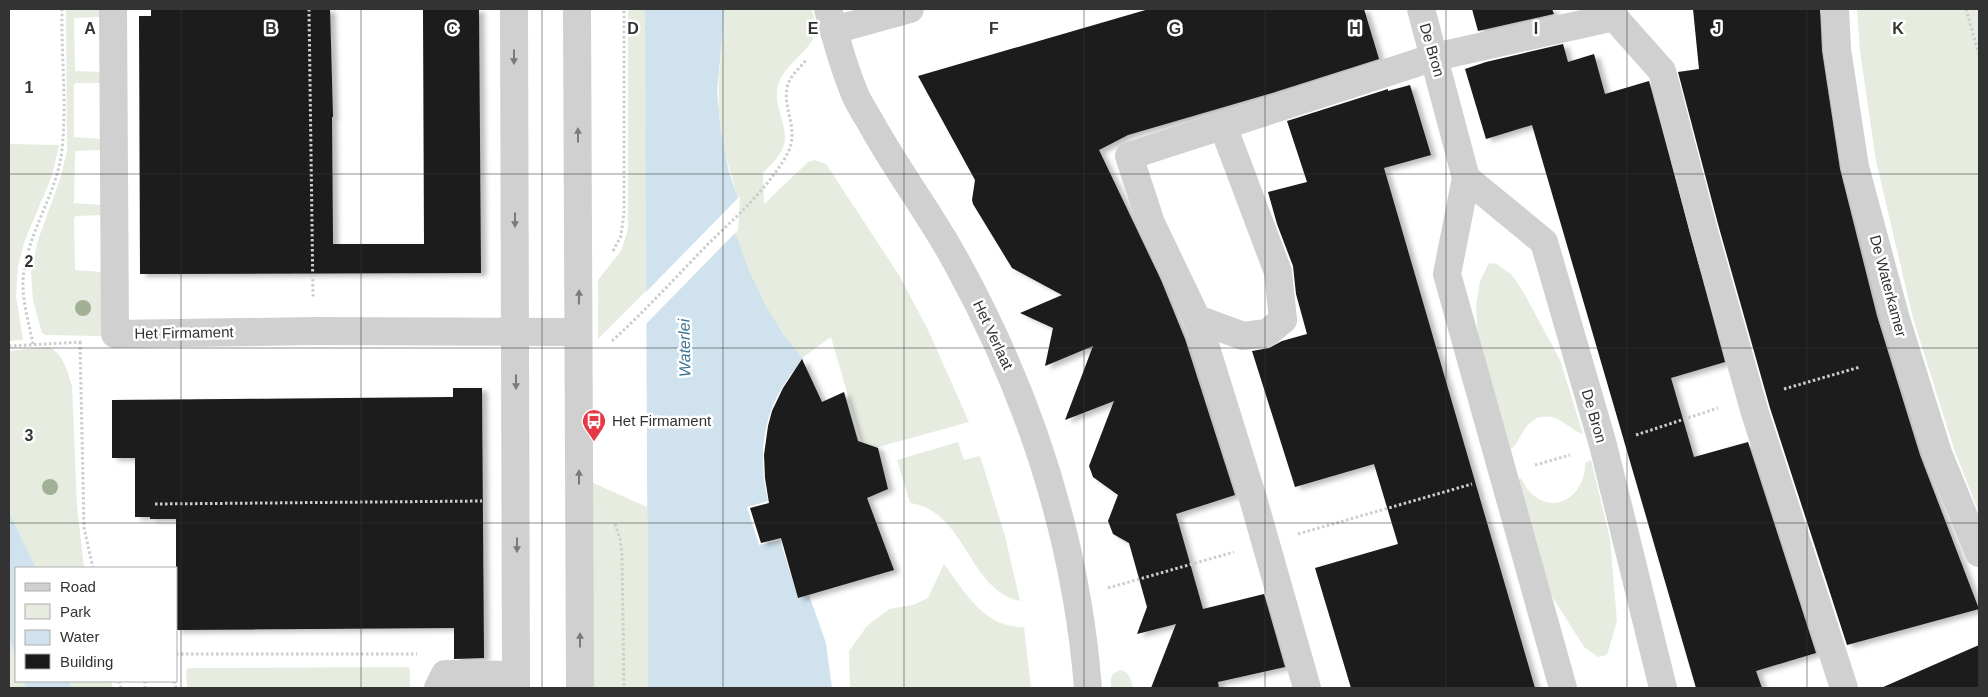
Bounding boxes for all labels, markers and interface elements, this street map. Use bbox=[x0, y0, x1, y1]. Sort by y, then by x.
text: A bbox=[84, 20, 96, 37]
text: B bbox=[265, 20, 277, 37]
text: C bbox=[446, 20, 458, 37]
text: D bbox=[627, 20, 639, 37]
text: E bbox=[808, 20, 819, 37]
text: F bbox=[989, 20, 999, 37]
text: G bbox=[1169, 20, 1181, 37]
text: H bbox=[1349, 20, 1361, 37]
text: I bbox=[1534, 20, 1538, 37]
text: J bbox=[1713, 20, 1721, 37]
text: K bbox=[1892, 20, 1904, 37]
street label: De Bron bbox=[1417, 21, 1448, 79]
one-way arrow bbox=[510, 50, 518, 66]
text: 1 bbox=[25, 79, 34, 96]
one-way arrow bbox=[574, 126, 582, 142]
one-way arrow bbox=[511, 212, 519, 228]
street label: De Waterkamer bbox=[1867, 233, 1910, 339]
text: 2 bbox=[25, 253, 34, 270]
one-way arrow bbox=[575, 289, 583, 305]
street label: Het Verlaat bbox=[970, 298, 1017, 373]
water label: Waterlei bbox=[675, 318, 694, 377]
street label: Het Firmament bbox=[134, 323, 235, 342]
one-way arrow bbox=[512, 375, 520, 391]
street label: De Bron bbox=[1579, 387, 1610, 445]
bus stop icon: Het Firmament bbox=[581, 408, 607, 442]
place label: Het Firmament bbox=[612, 412, 712, 429]
text: 3 bbox=[25, 427, 34, 444]
one-way arrow bbox=[575, 469, 583, 485]
one-way arrow bbox=[513, 537, 521, 553]
legend bbox=[15, 567, 178, 682]
text: Road bbox=[60, 578, 96, 595]
text: Park bbox=[60, 603, 91, 620]
text: Water bbox=[60, 628, 99, 645]
one-way arrow bbox=[576, 631, 584, 647]
text: Building bbox=[60, 653, 113, 670]

